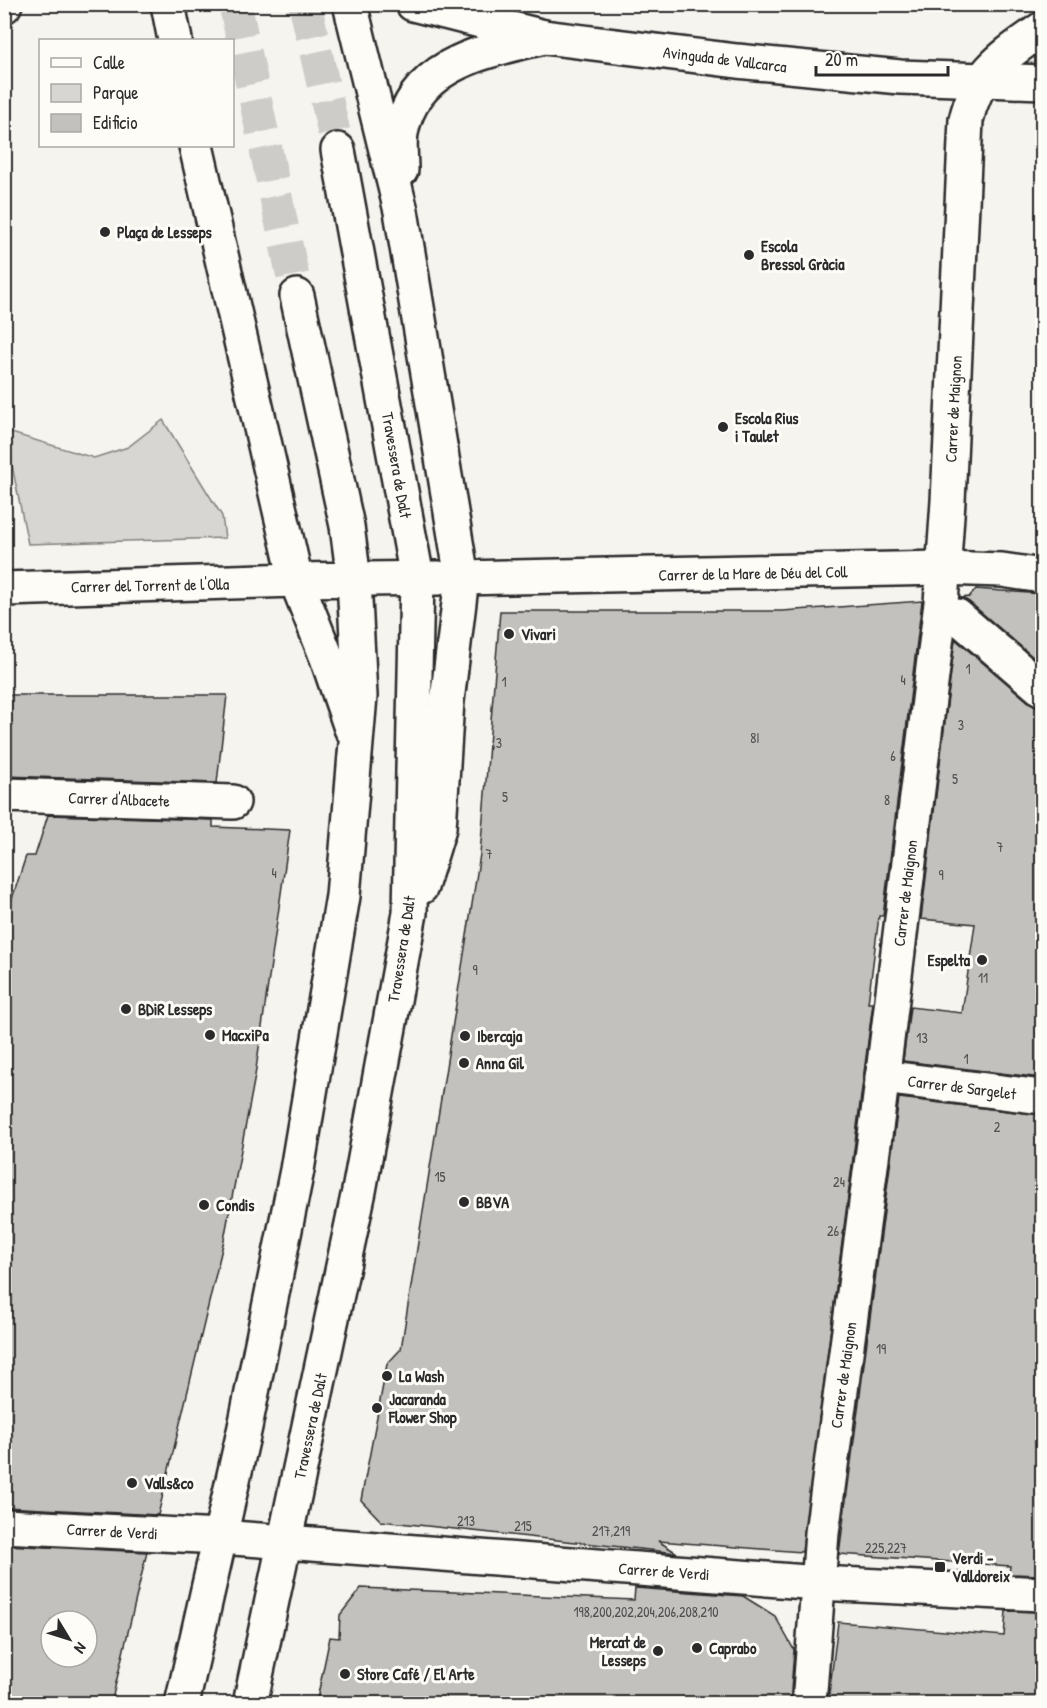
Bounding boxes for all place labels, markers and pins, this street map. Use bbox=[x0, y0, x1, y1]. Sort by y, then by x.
place label: Plaça de Lesseps bbox=[117, 221, 213, 244]
marker: Plaça de Lesseps bbox=[98, 225, 112, 239]
place label: Escola Bressol Gràcia bbox=[761, 235, 845, 275]
marker: Escola Bressol Gràcia bbox=[742, 248, 756, 262]
place label: Escola Rius i Taulet bbox=[735, 407, 799, 447]
marker: Escola Rius i Taulet bbox=[716, 420, 730, 434]
place label: Vivari bbox=[521, 623, 556, 645]
marker: Vivari bbox=[502, 627, 516, 641]
place label: Espelta bbox=[928, 949, 971, 972]
marker: Espelta bbox=[975, 953, 989, 967]
place label: BDiR Lesseps bbox=[138, 998, 213, 1021]
marker: BDiR Lesseps bbox=[119, 1002, 133, 1016]
place label: MacxiPa bbox=[222, 1024, 269, 1046]
place label: Ibercaja bbox=[477, 1025, 523, 1047]
marker: MacxiPa bbox=[203, 1028, 217, 1042]
marker: Ibercaja bbox=[458, 1029, 472, 1043]
place label: Anna Gil bbox=[476, 1052, 524, 1074]
marker: Anna Gil bbox=[457, 1056, 471, 1070]
place label: BBVA bbox=[476, 1191, 509, 1213]
place label: Condis bbox=[216, 1194, 255, 1216]
marker: BBVA bbox=[457, 1195, 471, 1209]
marker: Condis bbox=[197, 1198, 211, 1212]
place label: La Wash bbox=[399, 1365, 444, 1387]
marker: La Wash bbox=[380, 1369, 394, 1383]
place label: Jacaranda Flower Shop bbox=[388, 1388, 457, 1429]
marker: Jacaranda Flower Shop bbox=[370, 1401, 384, 1415]
place label: Valls&co bbox=[144, 1472, 194, 1494]
marker: Valls&co bbox=[125, 1476, 139, 1490]
place label: Verdi - Valldoreix bbox=[952, 1547, 1010, 1587]
marker: Verdi - Valldoreix bbox=[933, 1560, 947, 1574]
place label: Mercat de Lesseps bbox=[590, 1631, 647, 1672]
place label: Caprabo bbox=[709, 1637, 757, 1660]
marker: Caprabo bbox=[690, 1641, 704, 1655]
marker: Mercat de Lesseps bbox=[651, 1644, 665, 1658]
place label: Store Café / El Arte bbox=[357, 1663, 475, 1685]
marker: Store Café / El Arte bbox=[338, 1667, 352, 1681]

